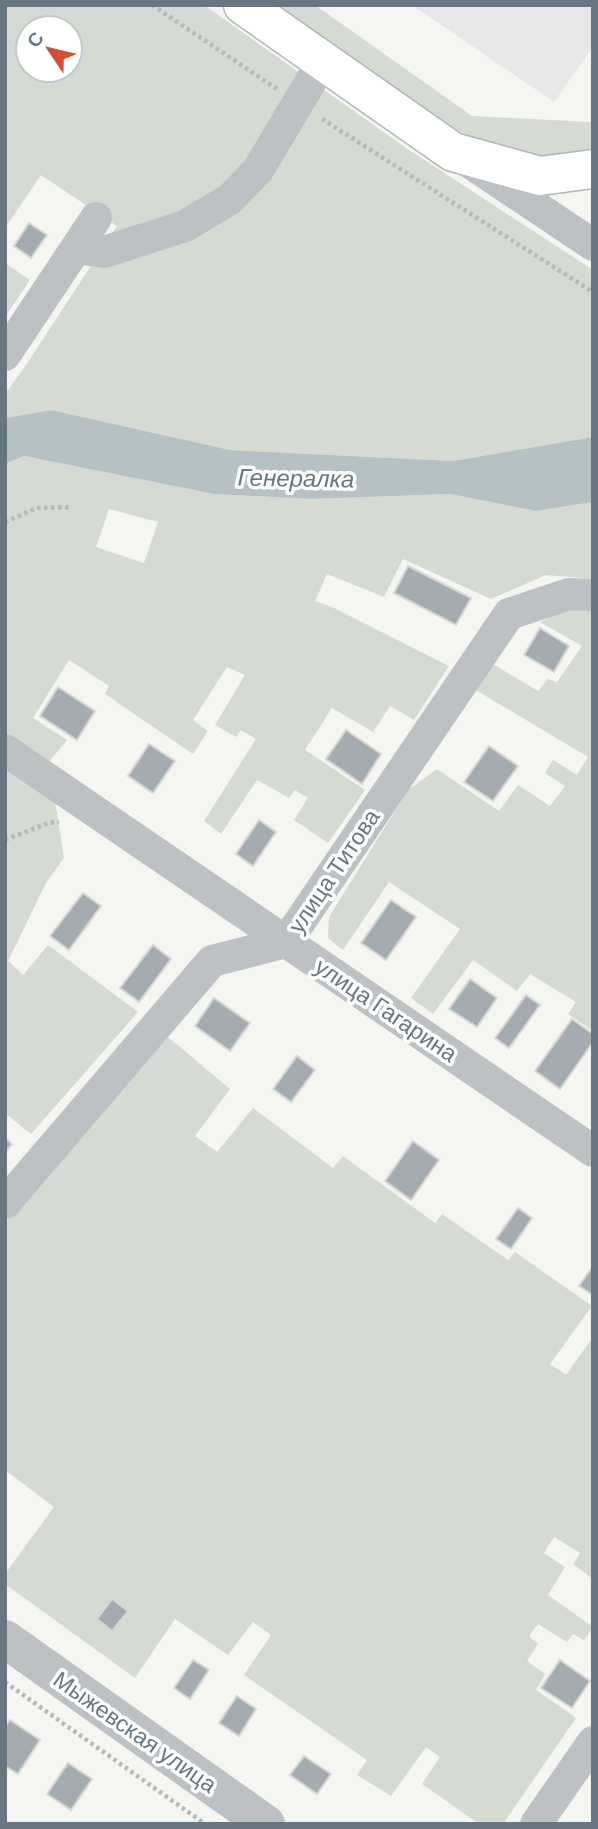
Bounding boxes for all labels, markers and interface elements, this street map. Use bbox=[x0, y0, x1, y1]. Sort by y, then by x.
north arrow bbox=[14, 14, 84, 84]
text: С bbox=[23, 28, 48, 51]
water label: Генералка bbox=[237, 463, 355, 493]
street label: улица Титова bbox=[283, 804, 385, 938]
street label: улица Гагарина bbox=[310, 953, 462, 1067]
street label: Мыжевская улица bbox=[49, 1666, 222, 1798]

